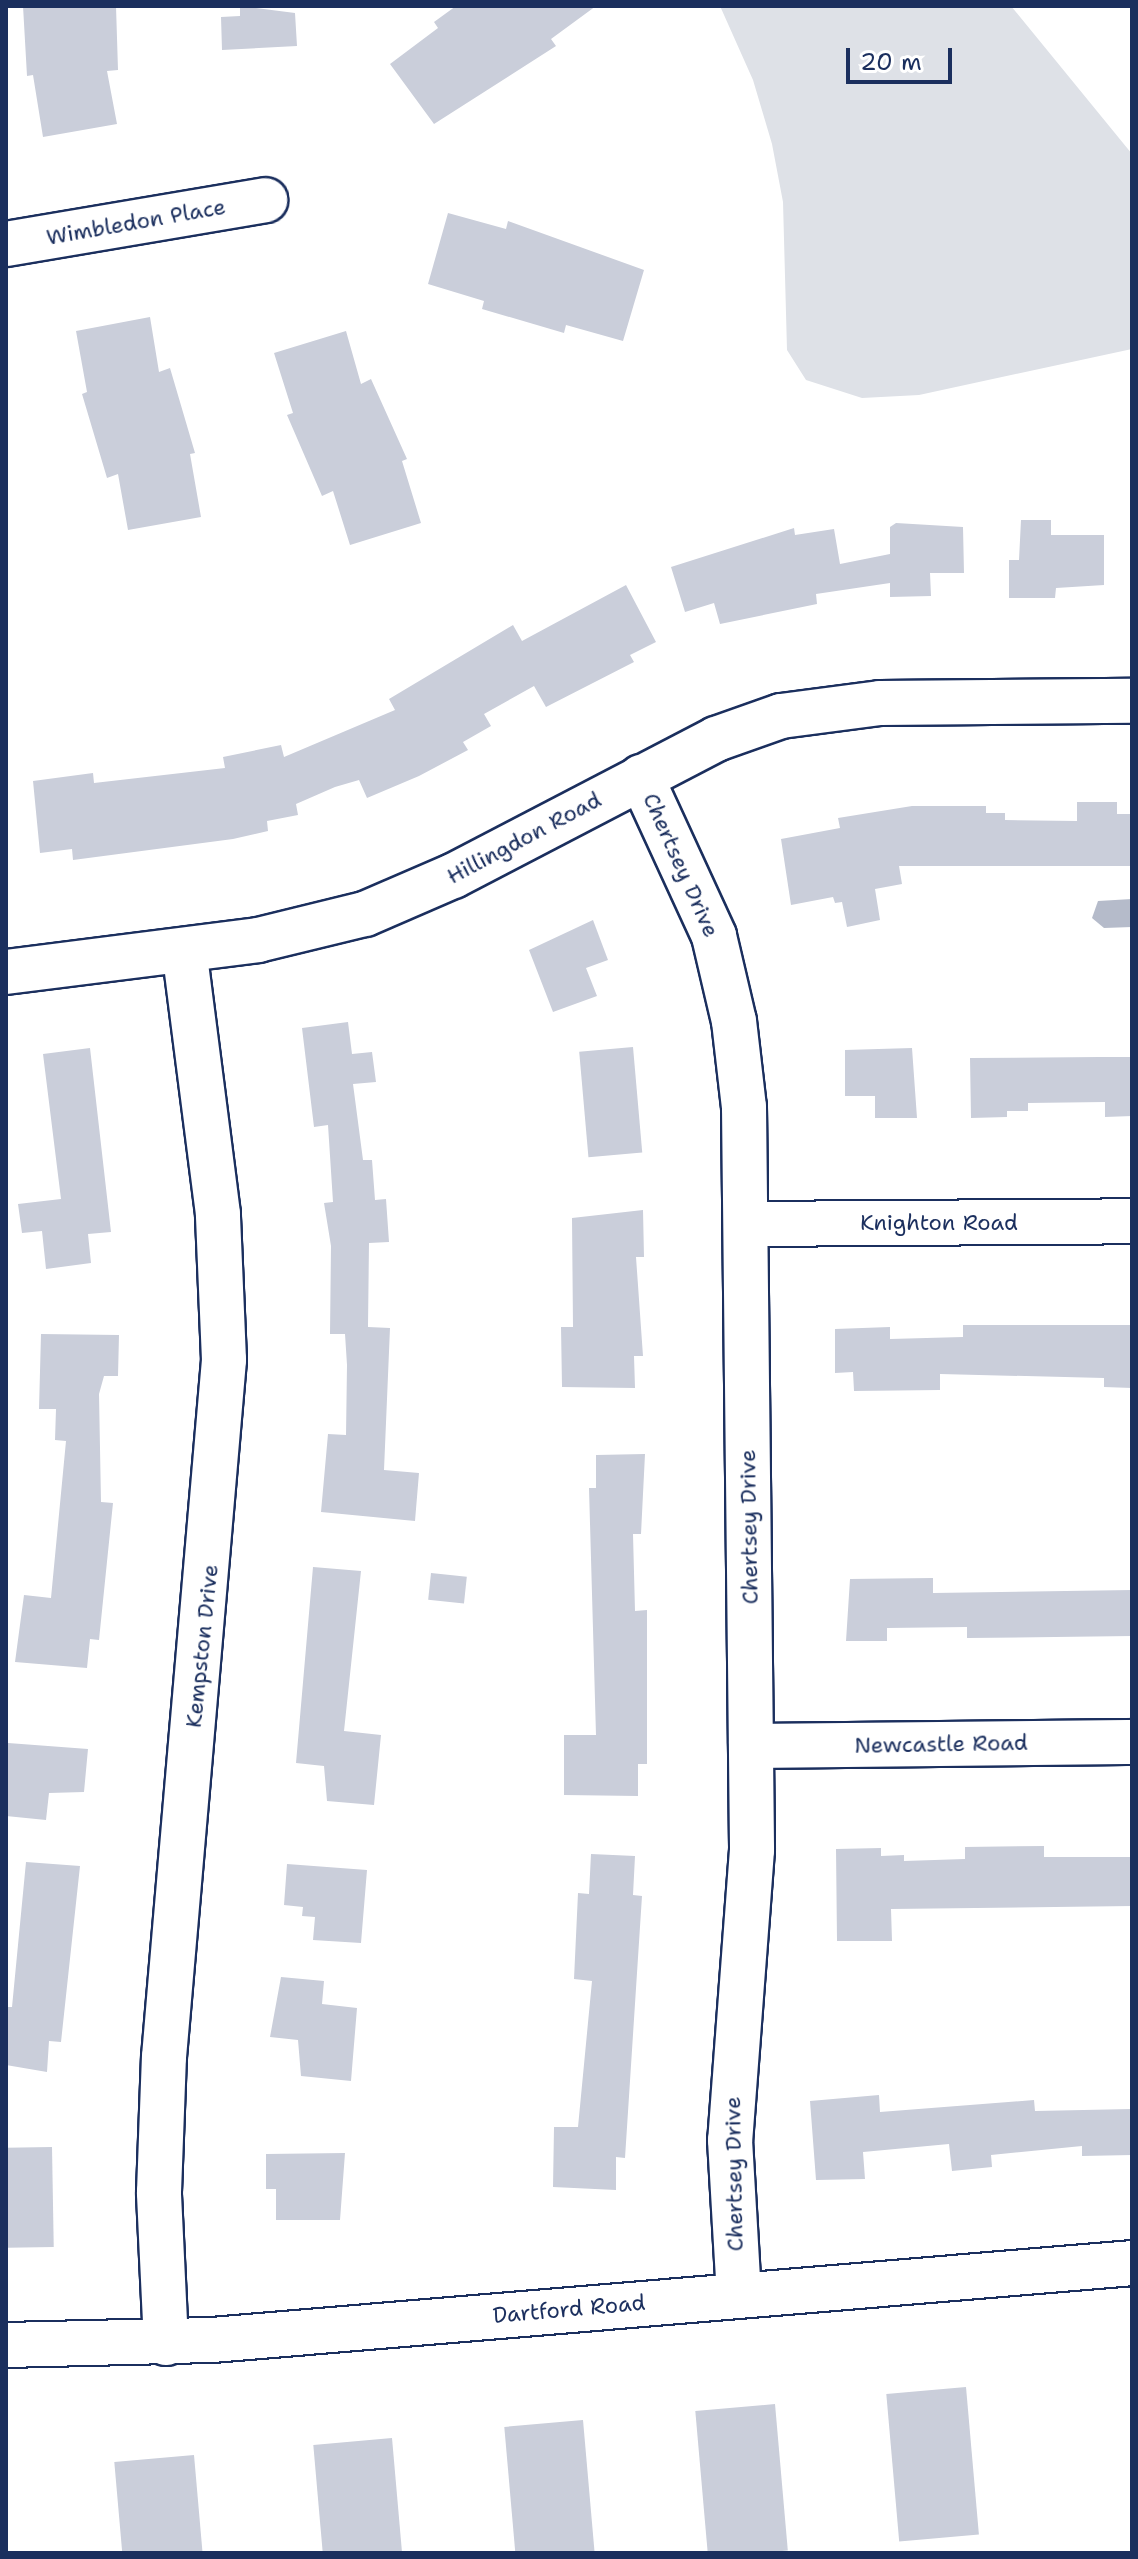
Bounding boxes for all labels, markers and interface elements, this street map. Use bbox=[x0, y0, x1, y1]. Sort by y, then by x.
scale bar bbox=[850, 32, 956, 82]
text: 20 m bbox=[860, 46, 922, 78]
street label: Wimbledon Place bbox=[44, 193, 228, 251]
street label: Hillingdon Road bbox=[442, 786, 606, 890]
street label: Chertsey Drive bbox=[637, 789, 725, 941]
street label: Knighton Road bbox=[860, 1210, 1018, 1236]
street label: Chertsey Drive bbox=[734, 1449, 764, 1605]
street label: Kempston Drive bbox=[180, 1563, 224, 1729]
street label: Newcastle Road bbox=[854, 1729, 1028, 1759]
street label: Chertsey Drive bbox=[719, 2096, 749, 2252]
street label: Dartford Road bbox=[492, 2289, 646, 2329]

